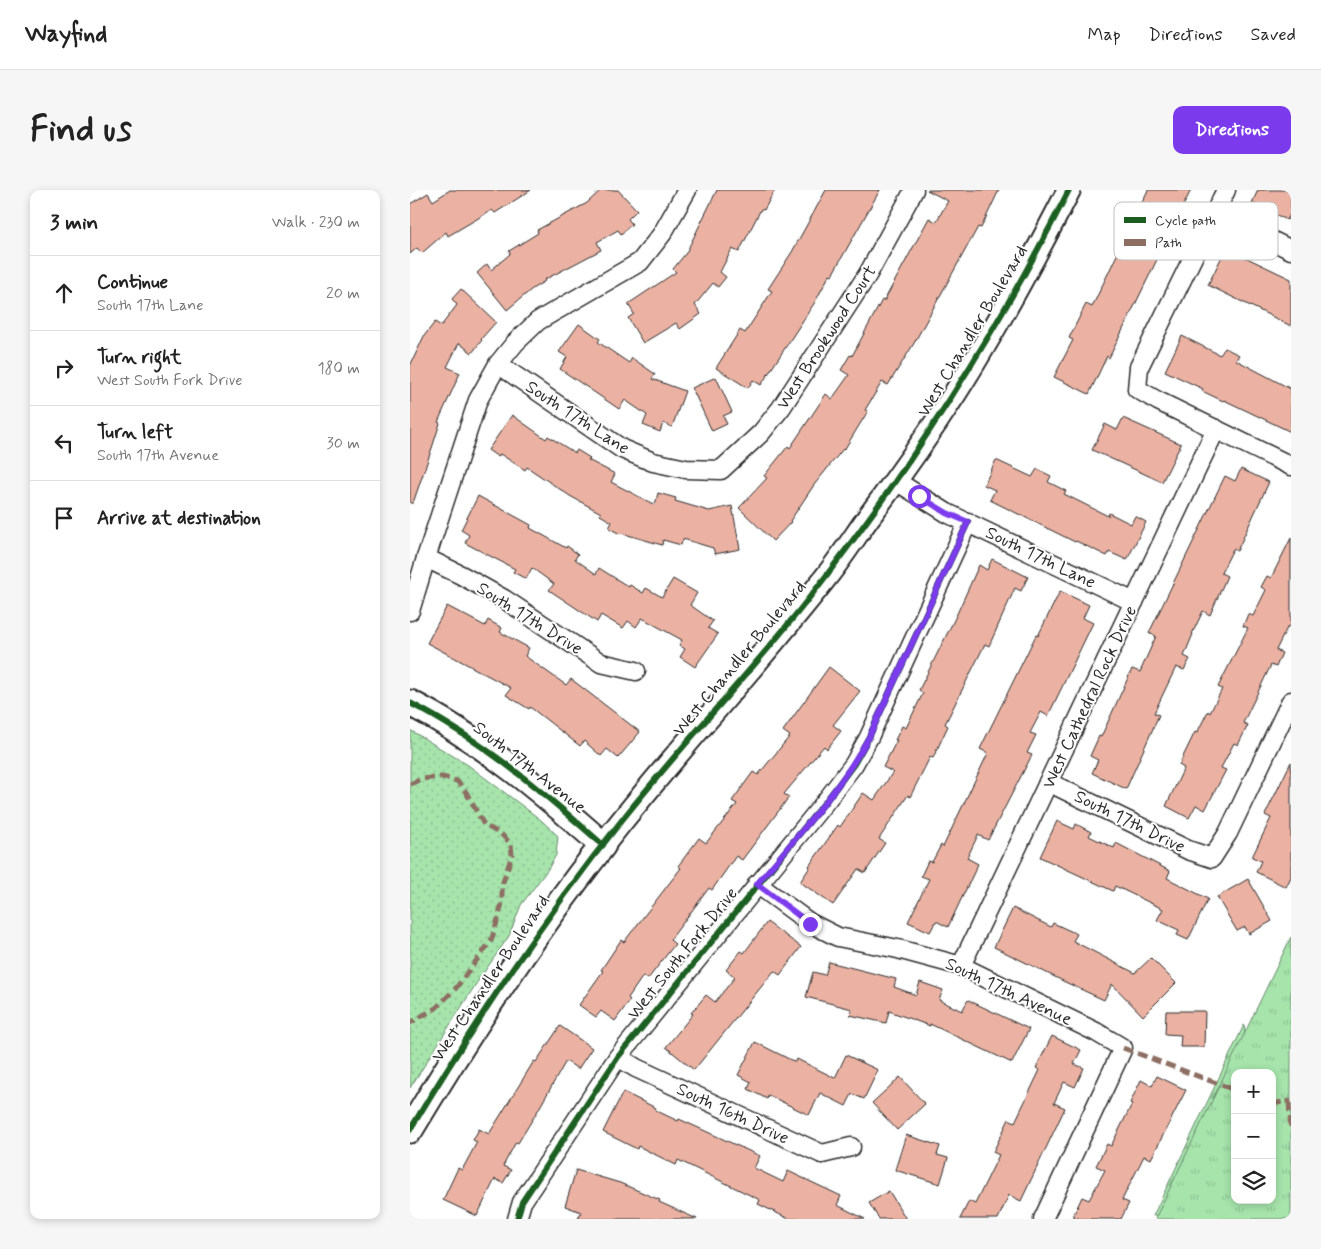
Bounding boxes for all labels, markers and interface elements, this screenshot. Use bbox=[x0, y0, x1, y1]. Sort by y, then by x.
text: Wayfind bbox=[25, 19, 107, 50]
text: Map bbox=[1088, 23, 1121, 47]
text: Directions bbox=[1149, 23, 1223, 47]
text: Saved bbox=[1251, 23, 1296, 47]
button: Directions bbox=[1173, 106, 1291, 154]
text: Find us bbox=[30, 107, 132, 153]
legend bbox=[1114, 202, 1278, 260]
text: 3 min bbox=[50, 209, 98, 237]
text: Walk · 230 m bbox=[272, 212, 360, 233]
text: Cycle path bbox=[1155, 212, 1216, 230]
text: Path bbox=[1155, 234, 1182, 252]
street label: West Chandler Boulevard bbox=[912, 241, 1034, 422]
street label: West Brookwood Court bbox=[771, 261, 882, 414]
text: Continue bbox=[97, 270, 168, 295]
icon: ahead bbox=[50, 279, 78, 307]
text: 20 m bbox=[326, 283, 360, 304]
text: South 17th Lane bbox=[97, 295, 203, 316]
text: Turn right bbox=[97, 345, 181, 370]
icon: right bbox=[50, 354, 78, 382]
text: 180 m bbox=[317, 358, 360, 379]
text: West South Fork Drive bbox=[97, 370, 243, 391]
street label: South 17th Lane bbox=[521, 375, 634, 460]
text: Turn left bbox=[97, 420, 173, 445]
icon: left bbox=[50, 429, 78, 457]
text: 30 m bbox=[327, 433, 360, 454]
text: South 17th Avenue bbox=[97, 445, 219, 466]
route start bbox=[908, 485, 931, 508]
icon: arrive bbox=[50, 504, 78, 532]
text: Arrive at destination bbox=[97, 506, 261, 531]
street label: South 17th Lane bbox=[982, 521, 1100, 595]
street label: West Chandler Boulevard bbox=[668, 576, 812, 741]
street label: South 17th Drive bbox=[472, 577, 587, 661]
street label: West Cathedral Rock Drive bbox=[1037, 602, 1143, 793]
street label: South 17th Avenue bbox=[468, 716, 591, 820]
street label: South 17th Drive bbox=[1070, 785, 1189, 859]
street label: West South Fork Drive bbox=[622, 882, 744, 1025]
street label: West Chandler Boulevard bbox=[426, 891, 556, 1067]
route end bbox=[799, 913, 822, 936]
street label: South 17th Avenue bbox=[941, 952, 1076, 1032]
map controls bbox=[1231, 1069, 1276, 1204]
button: + bbox=[1231, 1069, 1276, 1114]
street label: South 16th Drive bbox=[672, 1077, 793, 1150]
button: − bbox=[1231, 1114, 1276, 1159]
button: layers bbox=[1231, 1159, 1276, 1204]

